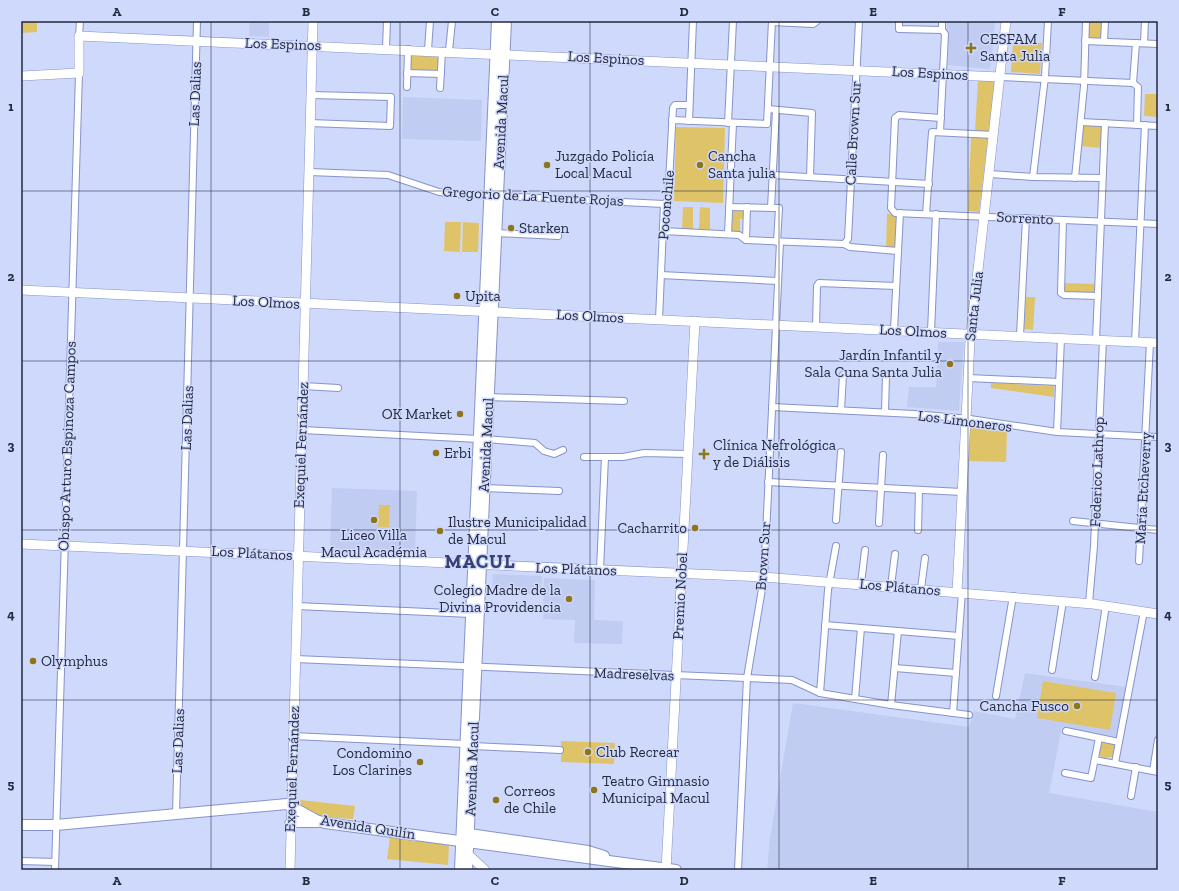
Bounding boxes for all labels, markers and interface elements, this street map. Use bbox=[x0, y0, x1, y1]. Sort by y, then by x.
text: A bbox=[113, 4, 122, 19]
text: B bbox=[302, 4, 310, 19]
text: C bbox=[491, 4, 499, 19]
text: D bbox=[679, 4, 689, 19]
text: E bbox=[869, 4, 877, 19]
text: F bbox=[1058, 4, 1066, 19]
place label: CESFAM Santa Julia bbox=[980, 30, 1050, 65]
street label: Los Espinos bbox=[244, 34, 322, 54]
marker: CESFAM Santa Julia bbox=[965, 42, 977, 54]
street label: Los Espinos bbox=[567, 47, 645, 69]
street label: Las Dalias bbox=[185, 61, 205, 127]
street label: Los Espinos bbox=[891, 62, 969, 84]
street label: Avenida Macul bbox=[490, 74, 512, 170]
street label: Calle Brown Sur bbox=[841, 80, 865, 186]
text: 1 bbox=[8, 99, 14, 114]
text: 1 bbox=[1165, 99, 1171, 114]
place label: Juzgado Policía Local Macul bbox=[555, 147, 654, 182]
place label: Cancha Santa julia bbox=[708, 147, 776, 182]
marker: Juzgado Policía Local Macul bbox=[542, 160, 552, 170]
marker: Cancha Santa julia bbox=[695, 160, 705, 170]
street label: Poconchile bbox=[654, 169, 678, 241]
street label: Gregorio de La Fuente Rojas bbox=[442, 182, 624, 210]
street label: Sorrento bbox=[996, 208, 1054, 229]
place label: Starken bbox=[519, 219, 570, 237]
marker: Starken bbox=[506, 223, 516, 233]
text: 2 bbox=[8, 269, 15, 284]
text: 2 bbox=[1165, 269, 1172, 284]
street label: Santa Julia bbox=[961, 270, 987, 342]
place label: Upita bbox=[465, 287, 501, 305]
street label: Los Olmos bbox=[232, 291, 300, 313]
marker: Upita bbox=[452, 291, 462, 301]
street label: Los Olmos bbox=[556, 305, 624, 327]
street label: Los Olmos bbox=[879, 320, 947, 342]
street label: Obispo Arturo Espinoza Campos bbox=[54, 341, 80, 551]
place label: Jardín Infantil y Sala Cuna Santa Julia bbox=[805, 346, 942, 381]
marker: Jardín Infantil y Sala Cuna Santa Julia bbox=[945, 359, 955, 369]
street label: Exequiel Fernández bbox=[290, 381, 312, 509]
street label: Las Dalias bbox=[177, 385, 197, 451]
street label: Avenida Macul bbox=[475, 397, 497, 493]
place label: OK Market bbox=[382, 405, 452, 423]
street label: Los Limoneros bbox=[917, 406, 1013, 436]
marker: OK Market bbox=[455, 409, 465, 419]
street label: Federico Lathrop bbox=[1086, 416, 1108, 528]
street label: María Etcheverry bbox=[1131, 431, 1155, 545]
place label: Clínica Nefrológica y de Diálisis bbox=[713, 436, 836, 471]
text: 3 bbox=[8, 438, 15, 453]
text: 3 bbox=[1165, 438, 1172, 453]
place label: Erbi bbox=[444, 444, 471, 462]
marker: Erbi bbox=[431, 448, 441, 458]
marker: Clínica Nefrológica y de Diálisis bbox=[698, 448, 710, 460]
place label: Ilustre Municipalidad de Macul bbox=[448, 513, 588, 548]
marker: Liceo Villa Macul Académia bbox=[369, 515, 379, 525]
place label: Cacharrito bbox=[617, 519, 687, 537]
street label: Brown Sur bbox=[752, 521, 774, 591]
marker: Cacharrito bbox=[690, 523, 700, 533]
place label: Liceo Villa Macul Académia bbox=[321, 526, 427, 561]
marker: Ilustre Municipalidad de Macul bbox=[435, 526, 445, 536]
street label: Los Plátanos bbox=[211, 542, 293, 564]
district label: MACUL bbox=[444, 550, 516, 573]
street label: Premio Nobel bbox=[669, 552, 691, 640]
street label: Los Plátanos bbox=[535, 559, 617, 579]
street label: Los Plátanos bbox=[859, 574, 941, 600]
place label: Colegio Madre de la Divina Providencia bbox=[434, 581, 561, 616]
marker: Colegio Madre de la Divina Providencia bbox=[564, 594, 574, 604]
text: 4 bbox=[7, 607, 15, 622]
text: 4 bbox=[1164, 607, 1172, 622]
place label: Olymphus bbox=[41, 652, 108, 670]
marker: Olymphus bbox=[28, 656, 38, 666]
street label: Madreselvas bbox=[593, 664, 675, 684]
place label: Cancha Fusco bbox=[980, 697, 1069, 715]
marker: Cancha Fusco bbox=[1072, 701, 1082, 711]
street label: Exequiel Fernández bbox=[281, 705, 303, 833]
street label: Las Dalias bbox=[168, 708, 188, 774]
street label: Avenida Macul bbox=[461, 721, 483, 817]
place label: Club Recrear bbox=[596, 743, 679, 761]
place label: Condomino Los Clarines bbox=[333, 744, 412, 779]
marker: Club Recrear bbox=[583, 747, 593, 757]
marker: Condomino Los Clarines bbox=[415, 757, 425, 767]
place label: Teatro Gimnasio Municipal Macul bbox=[602, 772, 710, 807]
text: 5 bbox=[8, 777, 15, 792]
text: 5 bbox=[1165, 777, 1172, 792]
place label: Correos de Chile bbox=[504, 782, 556, 817]
marker: Teatro Gimnasio Municipal Macul bbox=[589, 785, 599, 795]
marker: Correos de Chile bbox=[491, 795, 501, 805]
street label: Avenida Quilín bbox=[319, 811, 417, 843]
text: A bbox=[113, 873, 122, 888]
text: B bbox=[302, 873, 310, 888]
text: C bbox=[491, 873, 499, 888]
text: D bbox=[679, 873, 689, 888]
text: E bbox=[869, 873, 877, 888]
text: F bbox=[1058, 873, 1066, 888]

